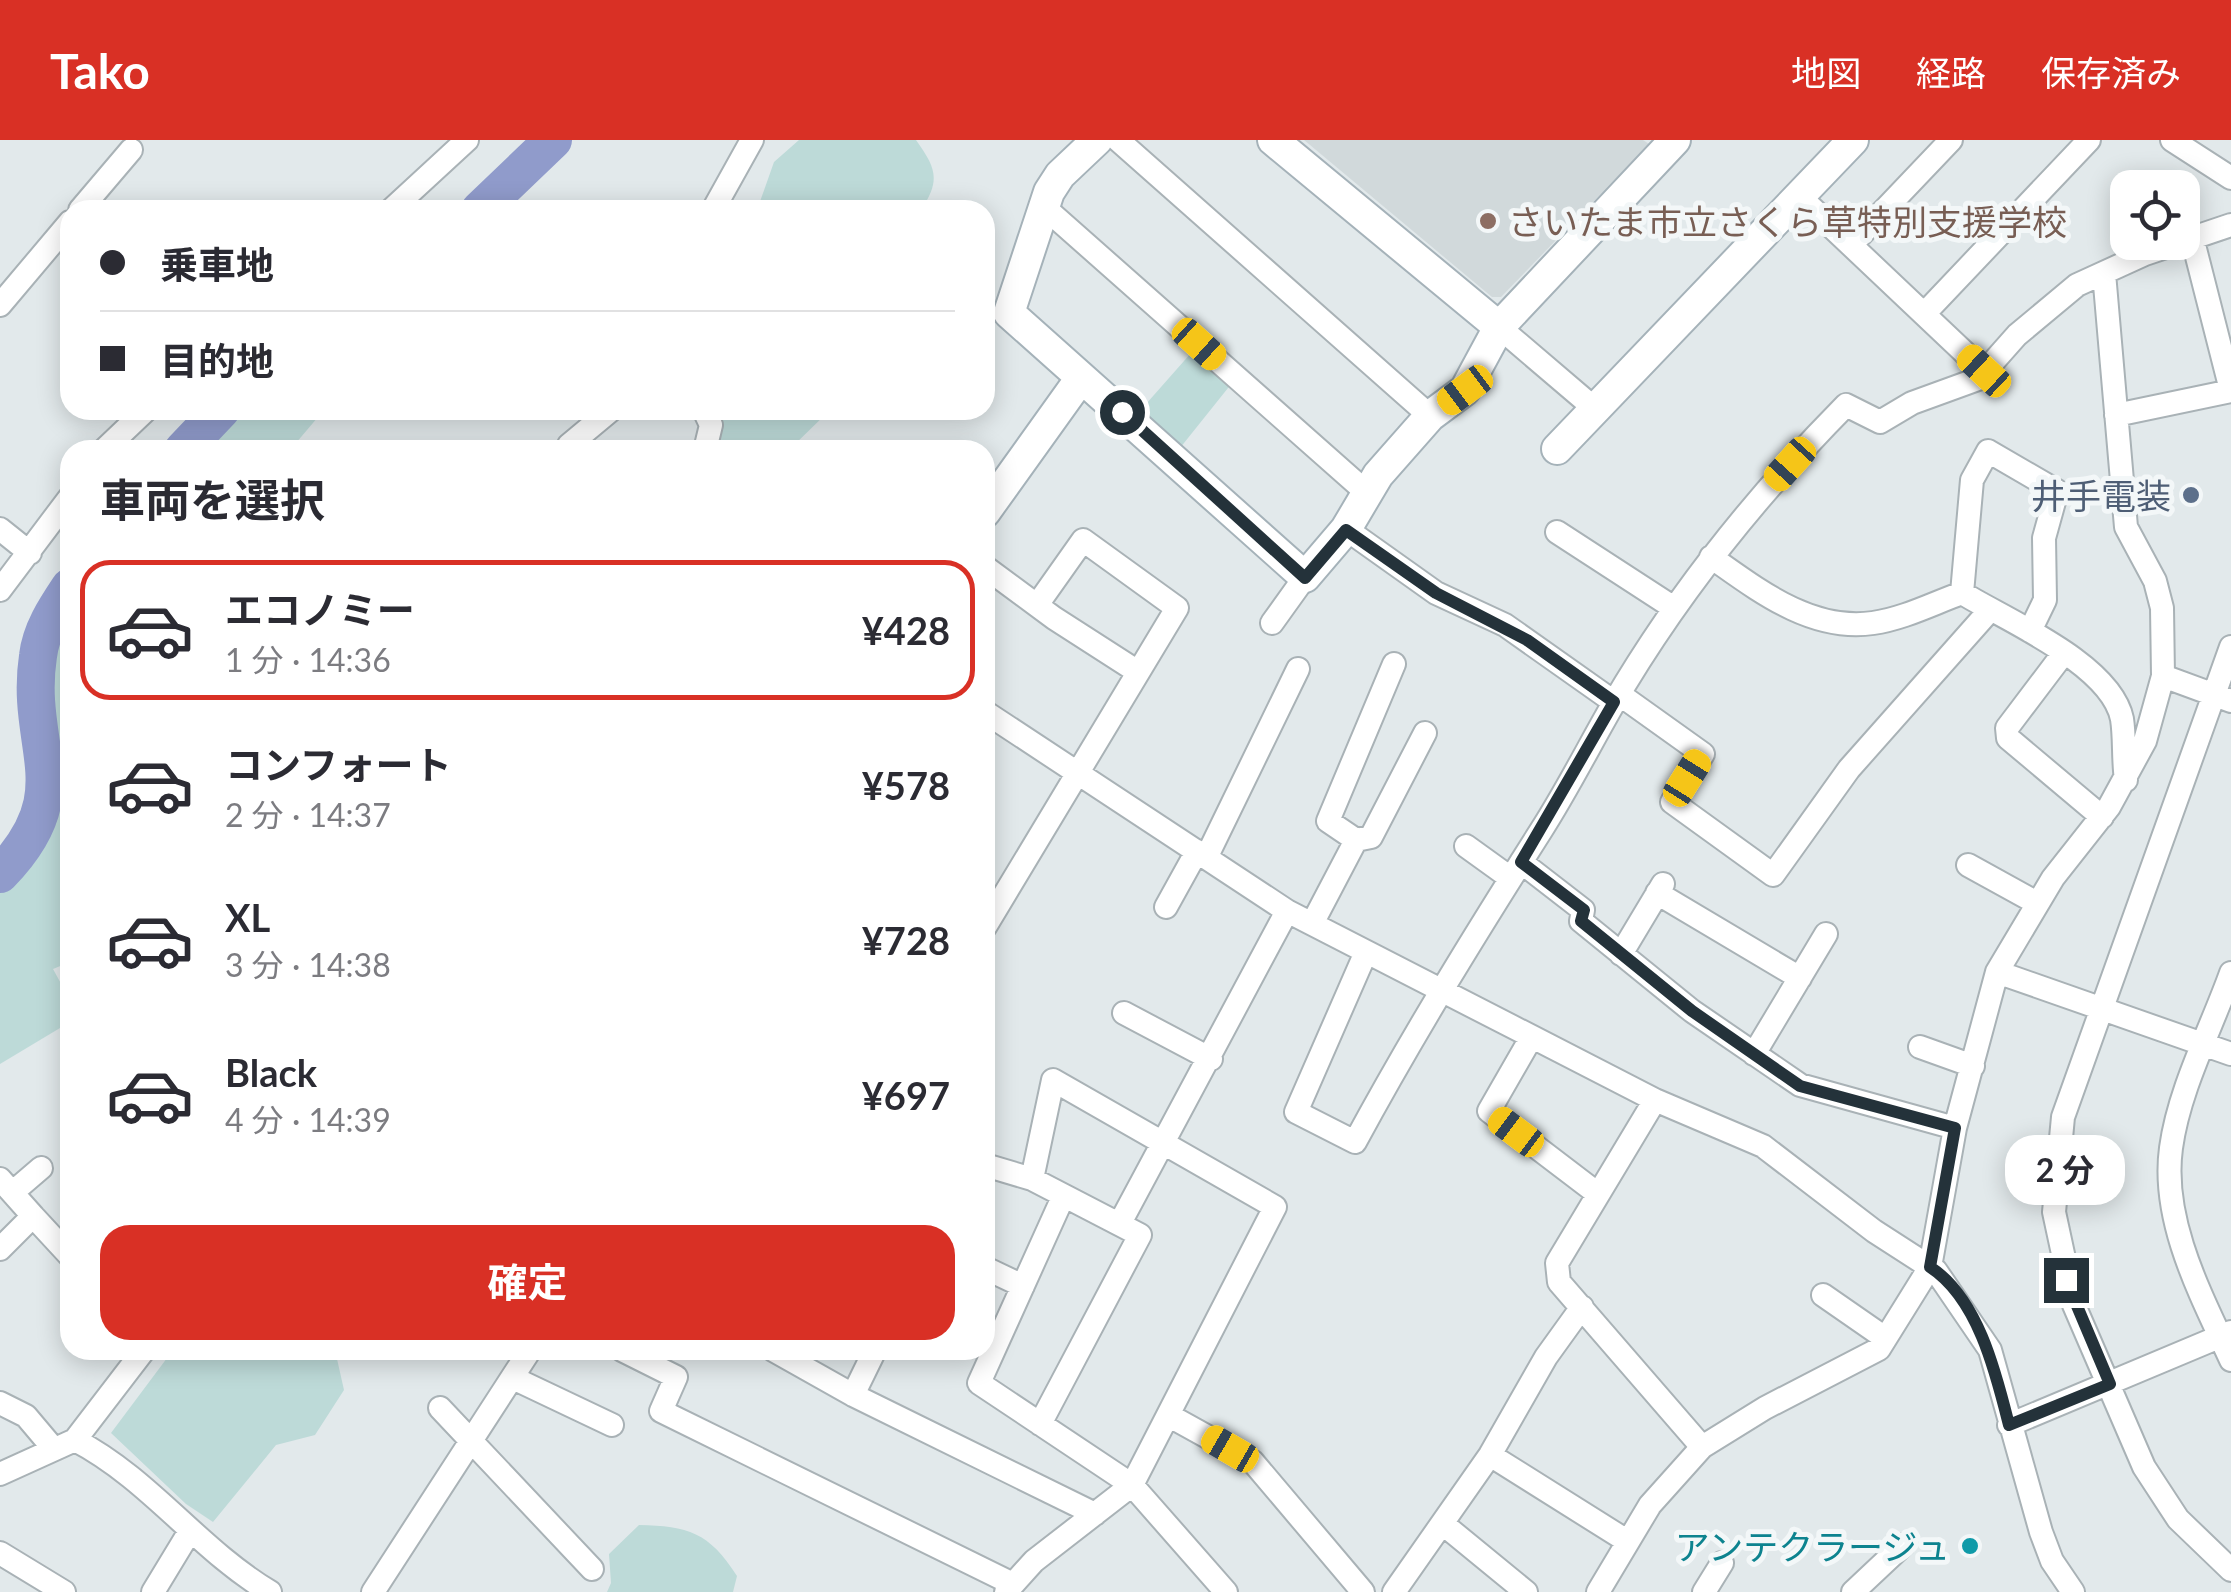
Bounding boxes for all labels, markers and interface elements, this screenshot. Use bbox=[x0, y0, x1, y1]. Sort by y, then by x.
text: Tako bbox=[50, 42, 150, 99]
text: 地図 bbox=[1791, 51, 1861, 93]
text: 経路 bbox=[1916, 51, 1986, 93]
text: 保存済み bbox=[2041, 51, 2181, 93]
map controls bbox=[2110, 170, 2200, 260]
button: locate bbox=[2110, 170, 2200, 260]
place label: さいたま市立さくら草特別支援学校 bbox=[1508, 200, 2067, 242]
marker: さいたま市立さくら草特別支援学校 bbox=[1477, 210, 1499, 232]
text: 乗車地 bbox=[160, 241, 274, 287]
car bbox=[1167, 313, 1231, 375]
text: 目的地 bbox=[160, 337, 274, 383]
car bbox=[1952, 340, 2016, 402]
car bbox=[1432, 360, 1498, 420]
route start bbox=[1100, 390, 1145, 435]
car bbox=[1759, 432, 1821, 496]
text: 車両を選択 bbox=[100, 473, 325, 527]
place label: 井手電装 bbox=[2031, 474, 2171, 516]
marker: 井手電装 bbox=[2180, 484, 2202, 506]
icon: car bbox=[105, 585, 195, 675]
text: エコノミー bbox=[225, 586, 415, 632]
text: ¥428 bbox=[862, 607, 950, 653]
text: 1 分 · 14:36 bbox=[225, 640, 391, 679]
icon: car bbox=[105, 740, 195, 830]
text: コンフォート bbox=[225, 741, 452, 787]
car bbox=[1658, 745, 1716, 811]
text: ¥578 bbox=[862, 762, 950, 808]
text: 2 分 · 14:37 bbox=[225, 795, 391, 834]
text: XL bbox=[225, 894, 270, 940]
icon: car bbox=[105, 895, 195, 985]
text: ¥728 bbox=[862, 917, 950, 963]
text: 3 分 · 14:38 bbox=[225, 945, 391, 984]
text: Black bbox=[225, 1049, 317, 1095]
icon: car bbox=[105, 1050, 195, 1140]
text: ¥697 bbox=[862, 1072, 950, 1118]
text: 4 分 · 14:39 bbox=[225, 1100, 391, 1139]
car bbox=[1483, 1102, 1549, 1162]
callout: 2 分 bbox=[2006, 1135, 2126, 1205]
text: 2 分 bbox=[2036, 1150, 2094, 1189]
button: 確定 bbox=[100, 1225, 955, 1340]
route end bbox=[2044, 1258, 2089, 1303]
car bbox=[1197, 1421, 1263, 1477]
place label: アンテクラージュ bbox=[1675, 1525, 1950, 1567]
marker: アンテクラージュ bbox=[1959, 1535, 1981, 1557]

